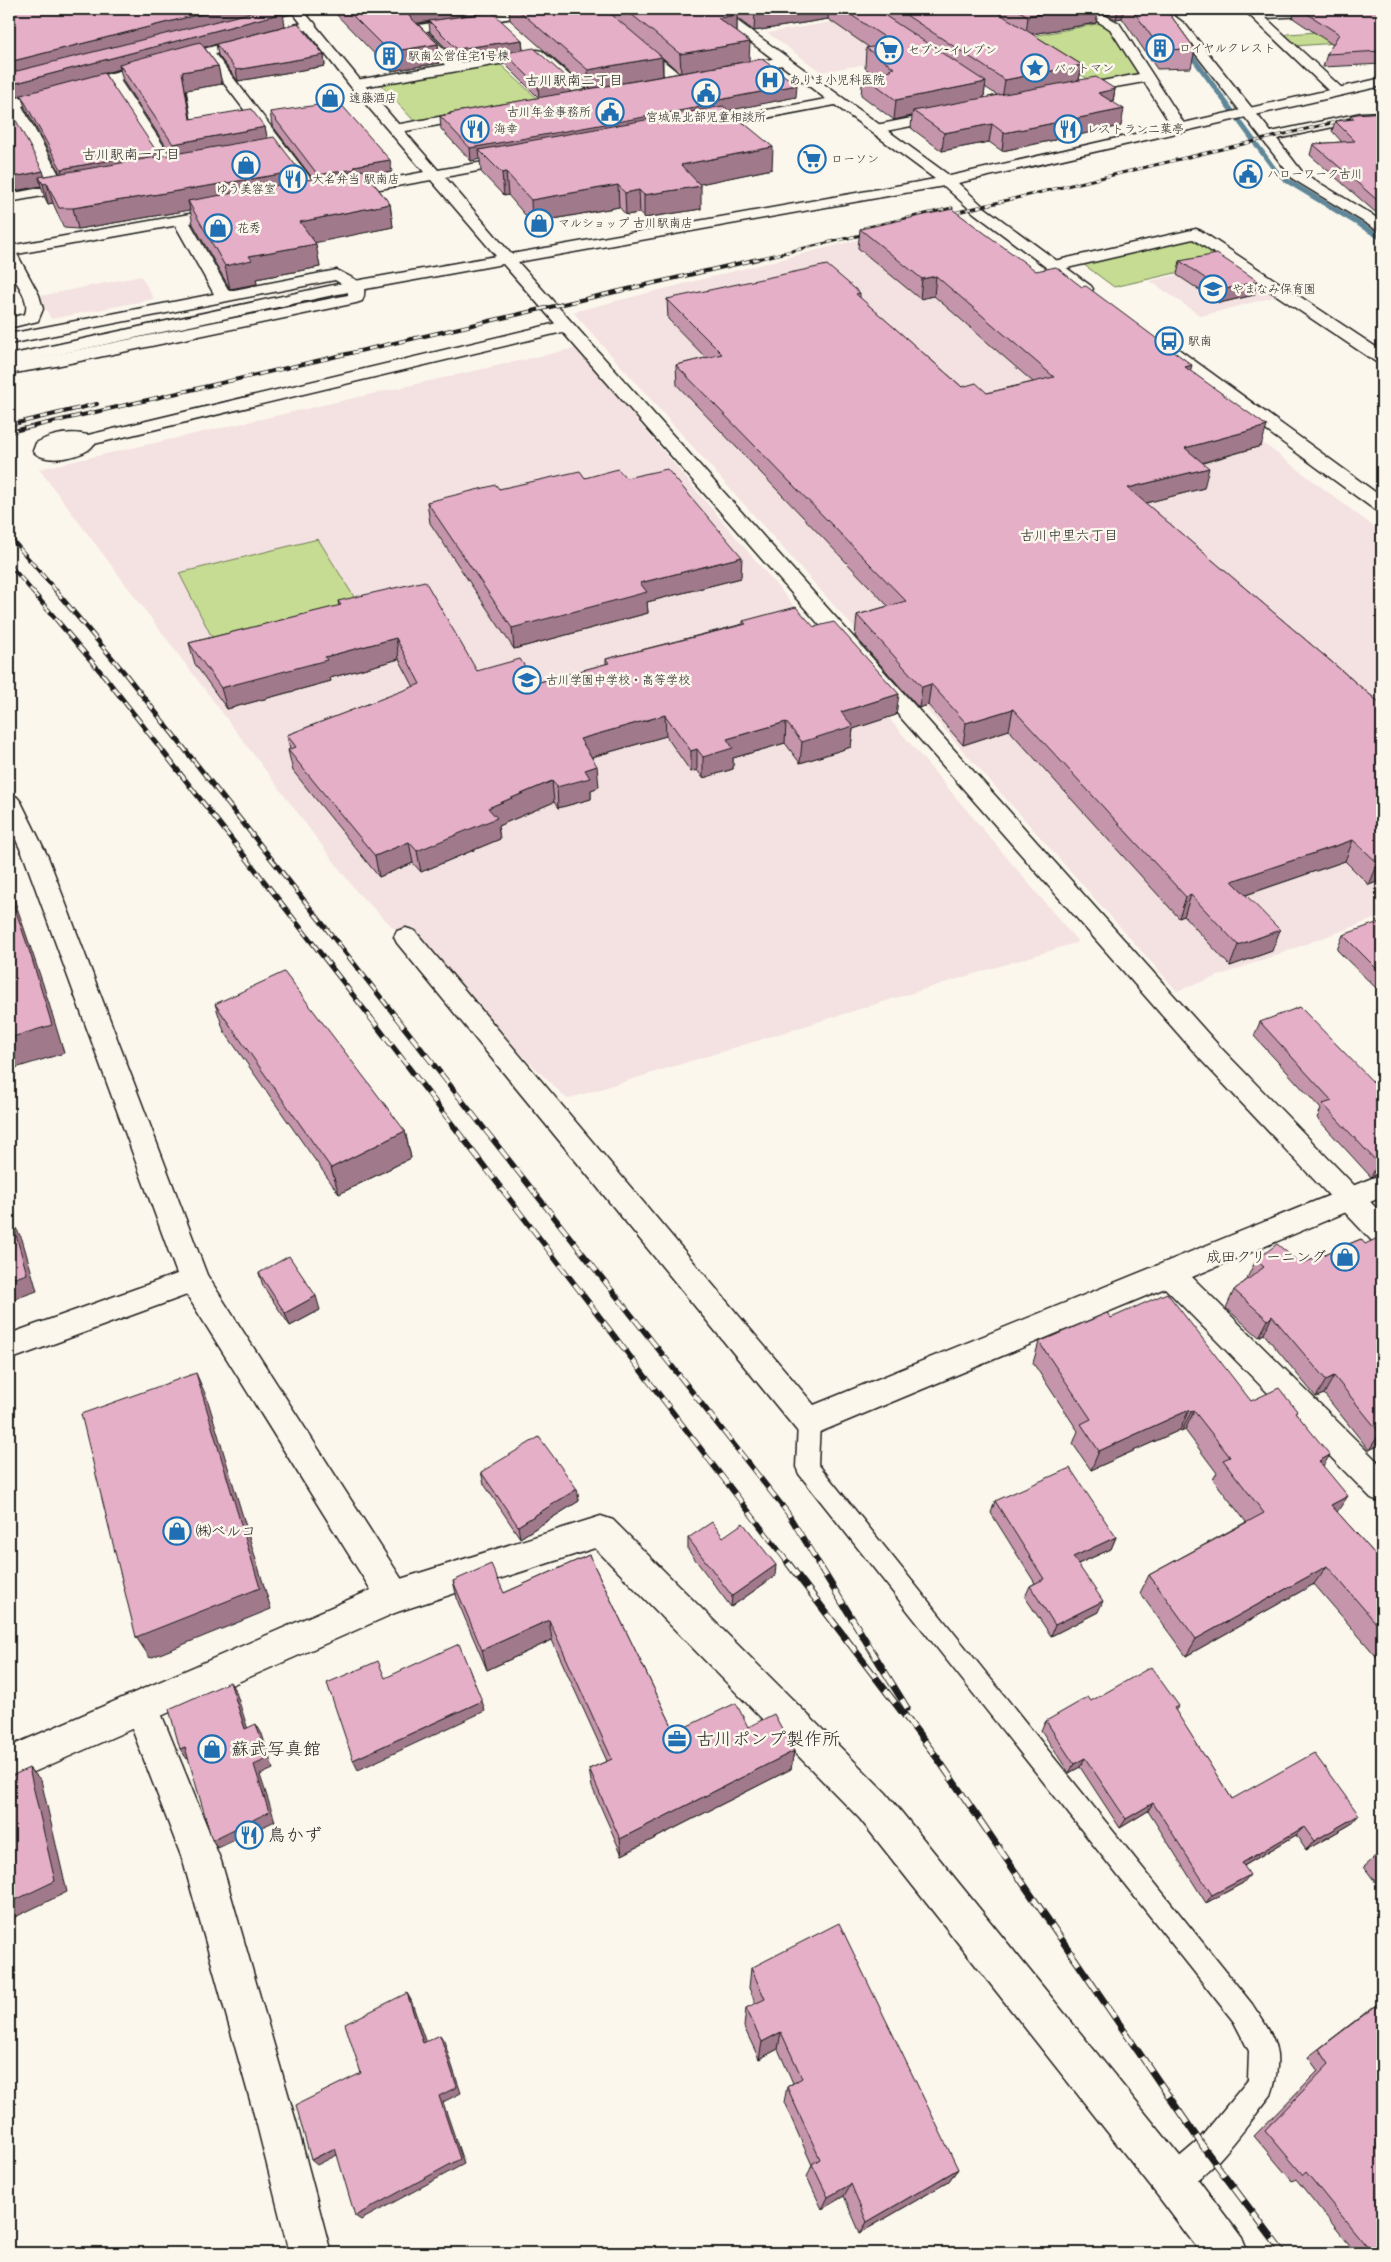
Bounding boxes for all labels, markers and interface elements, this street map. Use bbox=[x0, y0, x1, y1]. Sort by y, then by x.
building icon: ロイヤルクレスト bbox=[1145, 33, 1175, 63]
supermarket icon: セブン-イレブン bbox=[874, 35, 904, 65]
place label: ロイヤルクレスト bbox=[1179, 39, 1276, 55]
building icon: 駅南公営住宅1号棟 bbox=[374, 41, 404, 71]
place label: セブン-イレブン bbox=[908, 41, 997, 57]
place label: 駅南公営住宅1号棟 bbox=[408, 47, 509, 63]
place icon: バットマン bbox=[1020, 53, 1050, 83]
place label: バットマン bbox=[1054, 59, 1114, 75]
hospital icon: ありま小児科医院 bbox=[755, 65, 785, 95]
district label: 古川駅南二丁目 bbox=[525, 70, 623, 89]
place label: ありま小児科医院 bbox=[789, 71, 885, 87]
public building icon: 宮城県北部児童相談所 bbox=[691, 78, 721, 108]
shop icon: 遠藤酒店 bbox=[315, 83, 345, 113]
place label: 遠藤酒店 bbox=[349, 89, 397, 105]
public building icon: 古川年金事務所 bbox=[595, 97, 625, 127]
place label: 古川年金事務所 bbox=[507, 103, 591, 119]
place label: 宮城県北部児童相談所 bbox=[646, 108, 766, 124]
restaurant icon: 海幸 bbox=[460, 114, 490, 144]
restaurant icon: レストラン二葉亭 bbox=[1053, 114, 1083, 144]
place label: 海幸 bbox=[494, 120, 518, 136]
place label: レストラン二葉亭 bbox=[1087, 120, 1184, 136]
district label: 古川駅南一丁目 bbox=[82, 144, 180, 163]
supermarket icon: ローソン bbox=[797, 144, 827, 174]
shop icon: ゆう美容室 bbox=[231, 150, 261, 180]
place label: ローソン bbox=[831, 150, 879, 166]
public building icon: ハローワーク古川 bbox=[1233, 159, 1263, 189]
restaurant icon: 大名弁当 駅南店 bbox=[278, 164, 308, 194]
place label: ハローワーク古川 bbox=[1267, 165, 1363, 181]
place label: 大名弁当 駅南店 bbox=[312, 170, 400, 186]
place label: ゆう美容室 bbox=[216, 180, 276, 196]
shop icon: マルショップ 古川駅南店 bbox=[524, 208, 554, 238]
shop icon: 花秀 bbox=[203, 213, 233, 243]
place label: マルショップ 古川駅南店 bbox=[558, 214, 693, 230]
place label: 花秀 bbox=[237, 219, 261, 235]
school or university icon: やまなみ保育園 bbox=[1198, 274, 1228, 304]
place label: やまなみ保育園 bbox=[1232, 280, 1316, 296]
bus stop icon: 駅南 bbox=[1154, 326, 1184, 356]
place label: 駅南 bbox=[1188, 332, 1212, 348]
district label: 古川中里六丁目 bbox=[1020, 525, 1118, 544]
school or university icon: 古川学園中学校・高等学校 bbox=[512, 665, 542, 695]
place label: 古川学園中学校・高等学校 bbox=[546, 671, 690, 687]
shop icon: 成田クリーニング bbox=[1330, 1242, 1360, 1272]
place label: 成田クリーニング bbox=[1206, 1246, 1326, 1266]
shop icon: ㈱ベルコ bbox=[162, 1516, 192, 1546]
place label: ㈱ベルコ bbox=[196, 1520, 256, 1540]
office icon: 古川ポンプ製作所 bbox=[662, 1724, 692, 1754]
place label: 古川ポンプ製作所 bbox=[696, 1726, 840, 1750]
shop icon: 蘇武写真館 bbox=[197, 1734, 227, 1764]
place label: 蘇武写真館 bbox=[231, 1736, 321, 1760]
restaurant icon: 鳥かず bbox=[234, 1820, 264, 1850]
place label: 鳥かず bbox=[268, 1822, 322, 1846]

